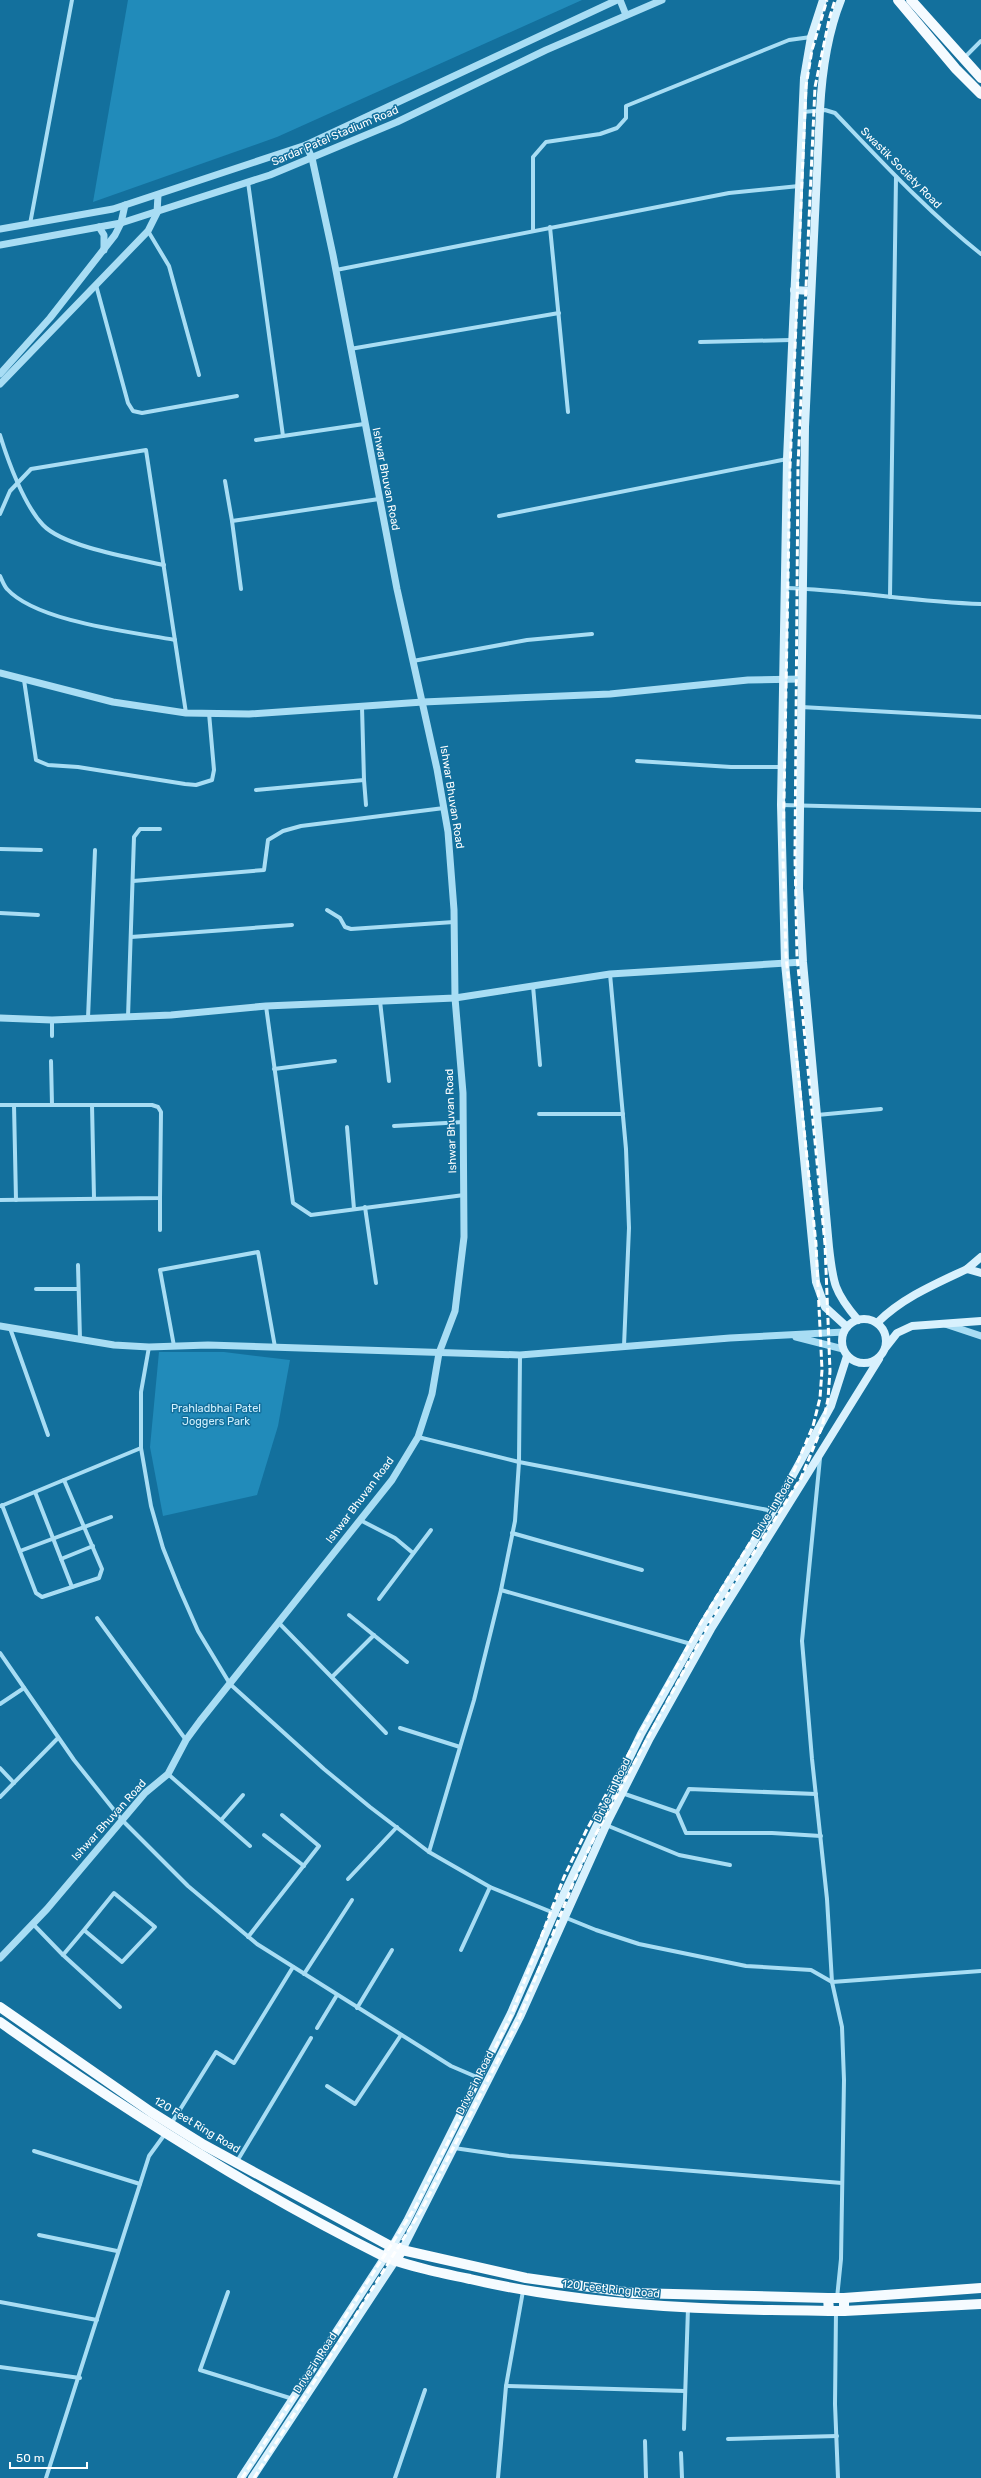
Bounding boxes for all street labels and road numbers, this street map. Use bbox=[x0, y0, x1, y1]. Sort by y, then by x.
street label: Sardar Patel Stadium Road bbox=[270, 103, 400, 169]
street label: Swastik Society Road bbox=[858, 125, 944, 211]
street label: Ishwar Bhuvan Road bbox=[370, 426, 402, 532]
street label: Ishwar Bhuvan Road bbox=[437, 744, 467, 850]
street label: Ishwar Bhuvan Road bbox=[443, 1068, 459, 1174]
street label: Ishwar Bhuvan Road bbox=[323, 1454, 397, 1546]
street label: Drive-in Road bbox=[749, 1474, 797, 1540]
street label: Drive-in Road bbox=[591, 1756, 633, 1824]
street label: Ishwar Bhuvan Road bbox=[69, 1777, 149, 1863]
street label: Drive-in Road bbox=[453, 2049, 497, 2117]
street label: 120 Feet Ring Road bbox=[152, 2094, 242, 2156]
street label: 120 Feet Ring Road bbox=[561, 2277, 661, 2301]
street label: Drive-in Road bbox=[291, 2330, 339, 2396]

